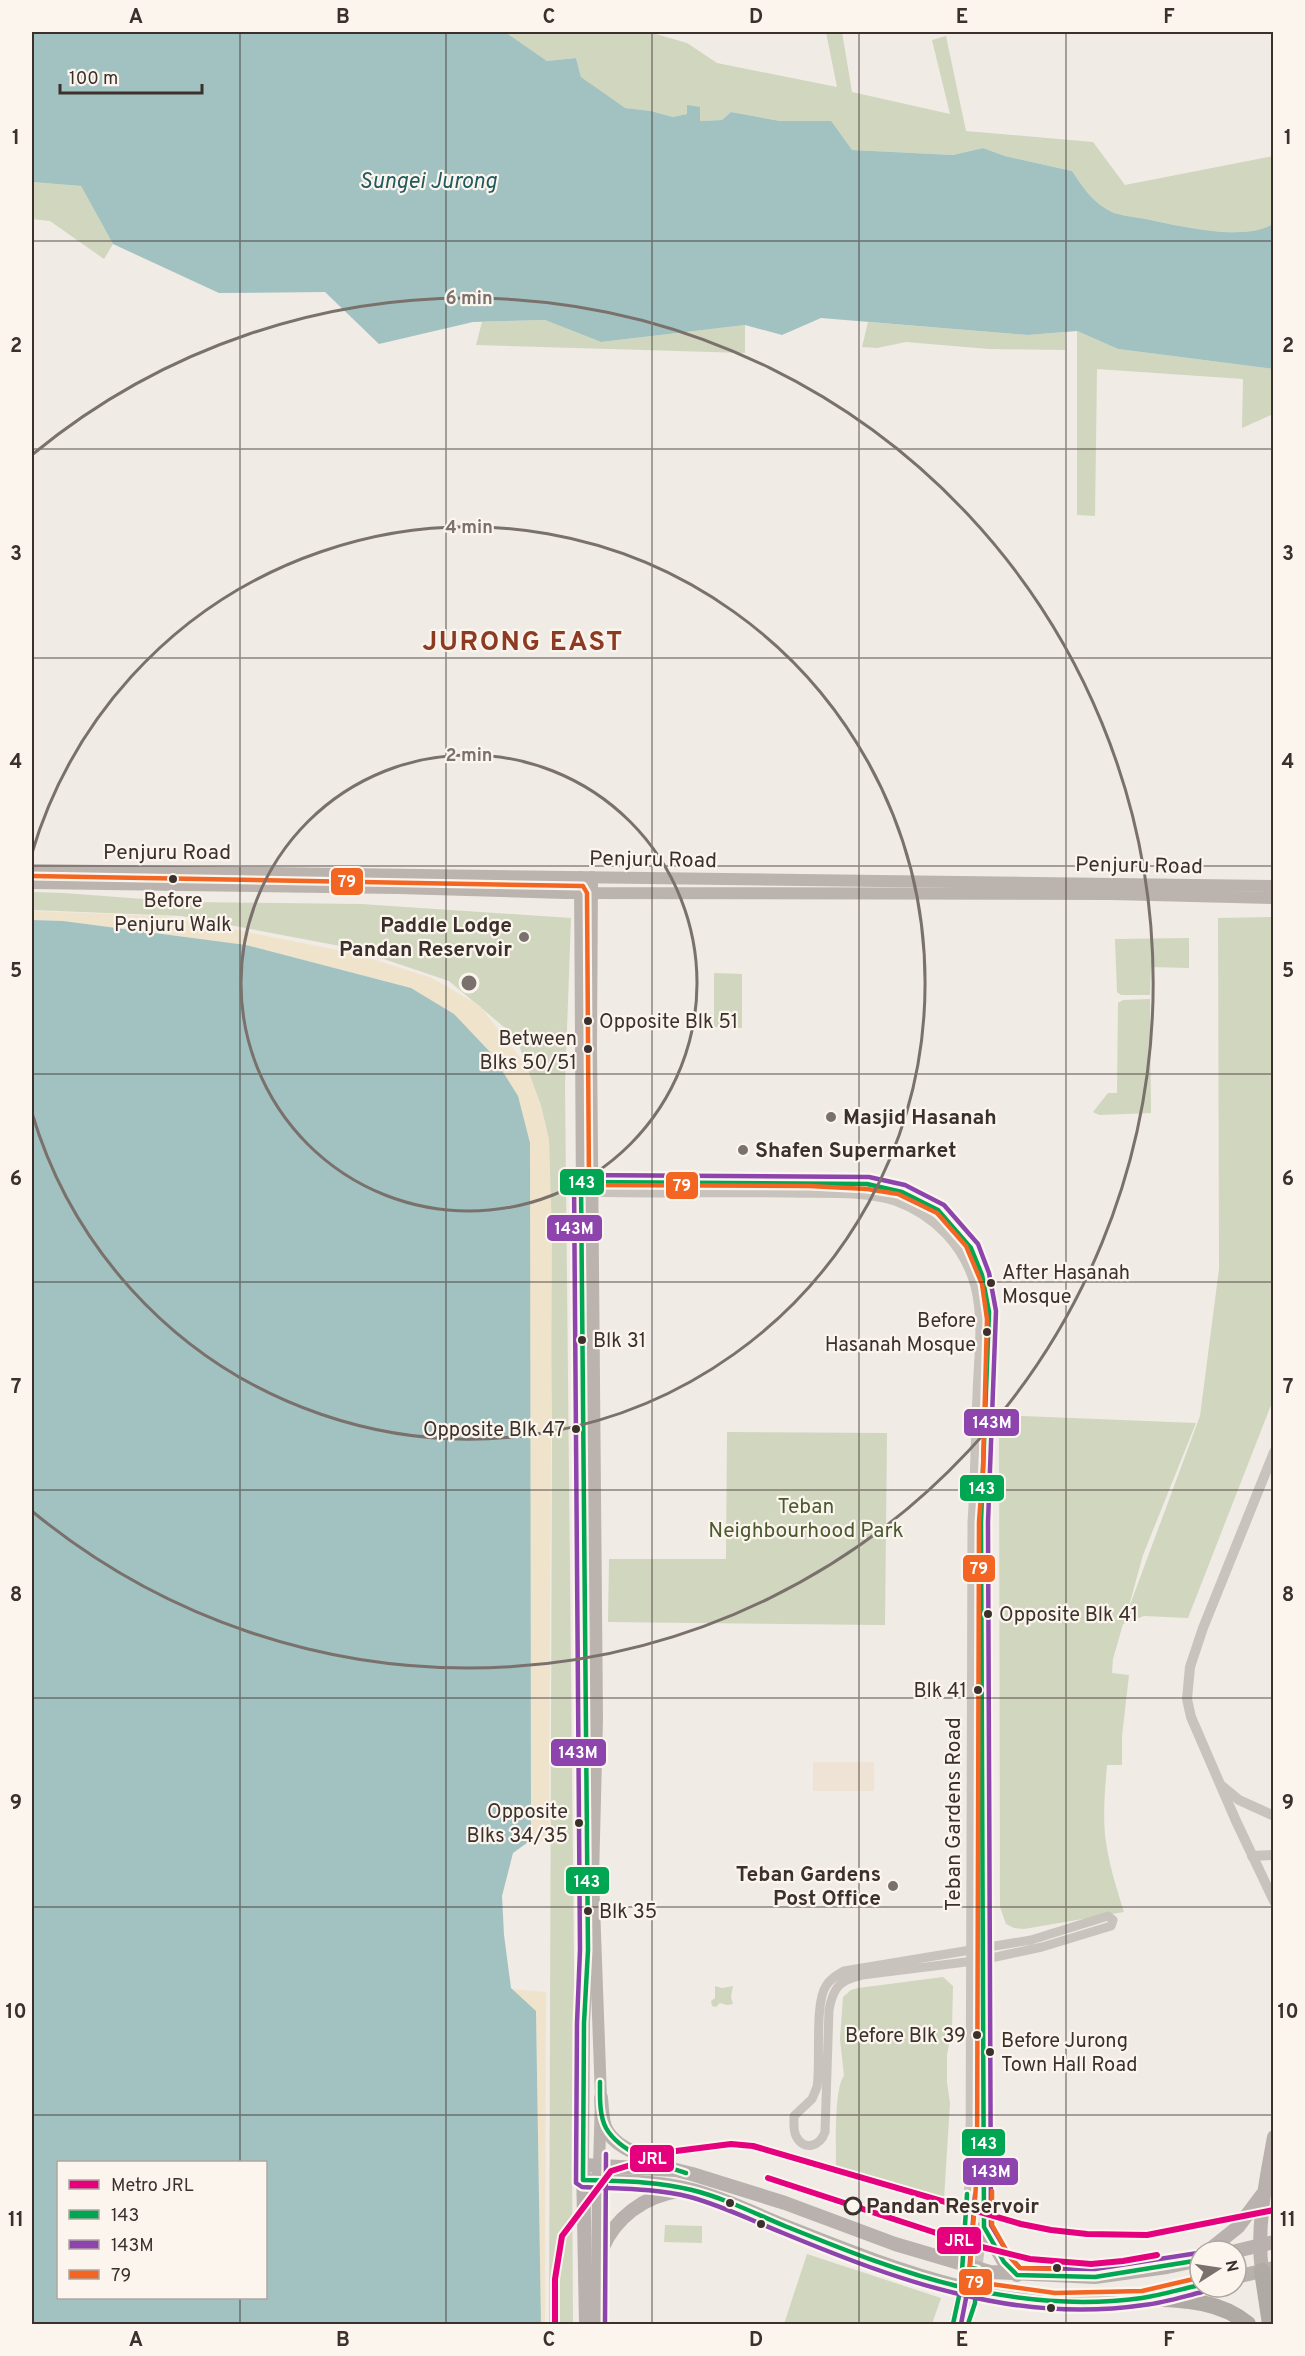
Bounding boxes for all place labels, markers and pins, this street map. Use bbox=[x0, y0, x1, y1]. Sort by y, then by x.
marker: Before Penjuru Walk bbox=[167, 873, 179, 885]
place label: Before Penjuru Walk bbox=[114, 889, 232, 939]
place label: Paddle Lodge Pandan Reservoir bbox=[339, 913, 512, 964]
marker: Paddle Lodge Pandan Reservoir bbox=[517, 930, 531, 944]
centre of rings bbox=[459, 973, 479, 993]
place label: Opposite Blk 51 bbox=[599, 1010, 738, 1036]
marker: Opposite Blk 51 bbox=[582, 1015, 594, 1027]
place label: Between Blks 50/51 bbox=[479, 1027, 577, 1077]
marker: Between Blks 50/51 bbox=[582, 1043, 594, 1055]
place label: Masjid Hasanah bbox=[843, 1105, 997, 1132]
marker: Masjid Hasanah bbox=[824, 1110, 838, 1124]
place label: Shafen Supermarket bbox=[755, 1138, 956, 1165]
marker: Shafen Supermarket bbox=[736, 1143, 750, 1157]
place label: After Hasanah Mosque bbox=[1002, 1261, 1130, 1311]
marker: After Hasanah Mosque bbox=[985, 1277, 997, 1289]
place label: Before Hasanah Mosque bbox=[825, 1309, 976, 1359]
marker: Before Hasanah Mosque bbox=[981, 1326, 993, 1338]
place label: Blk 31 bbox=[593, 1329, 646, 1355]
marker: Blk 31 bbox=[576, 1334, 588, 1346]
place label: Opposite Blk 47 bbox=[423, 1418, 565, 1444]
marker: Opposite Blk 47 bbox=[570, 1423, 582, 1435]
place label: Opposite Blk 41 bbox=[999, 1603, 1138, 1629]
marker: Opposite Blk 41 bbox=[982, 1608, 994, 1620]
place label: Blk 41 bbox=[913, 1679, 967, 1705]
marker: Blk 41 bbox=[972, 1684, 984, 1696]
place label: Opposite Blks 34/35 bbox=[467, 1800, 568, 1850]
marker: Opposite Blks 34/35 bbox=[573, 1817, 585, 1829]
place label: Teban Gardens Post Office bbox=[736, 1862, 881, 1913]
marker: Teban Gardens Post Office bbox=[886, 1879, 900, 1893]
place label: Blk 35 bbox=[599, 1900, 657, 1926]
marker: Blk 35 bbox=[582, 1905, 594, 1917]
place label: Before Blk 39 bbox=[845, 2024, 966, 2050]
marker: Before Blk 39 bbox=[971, 2029, 983, 2041]
place label: Before Jurong Town Hall Road bbox=[1001, 2029, 1137, 2079]
marker: Before Jurong Town Hall Road bbox=[984, 2046, 996, 2058]
place label: Pandan Reservoir bbox=[866, 2194, 1039, 2221]
unlabelled marker bbox=[724, 2197, 736, 2209]
marker: Pandan Reservoir bbox=[844, 2197, 862, 2215]
unlabelled marker bbox=[755, 2218, 767, 2230]
unlabelled marker bbox=[1051, 2262, 1063, 2274]
unlabelled marker bbox=[1045, 2302, 1057, 2314]

